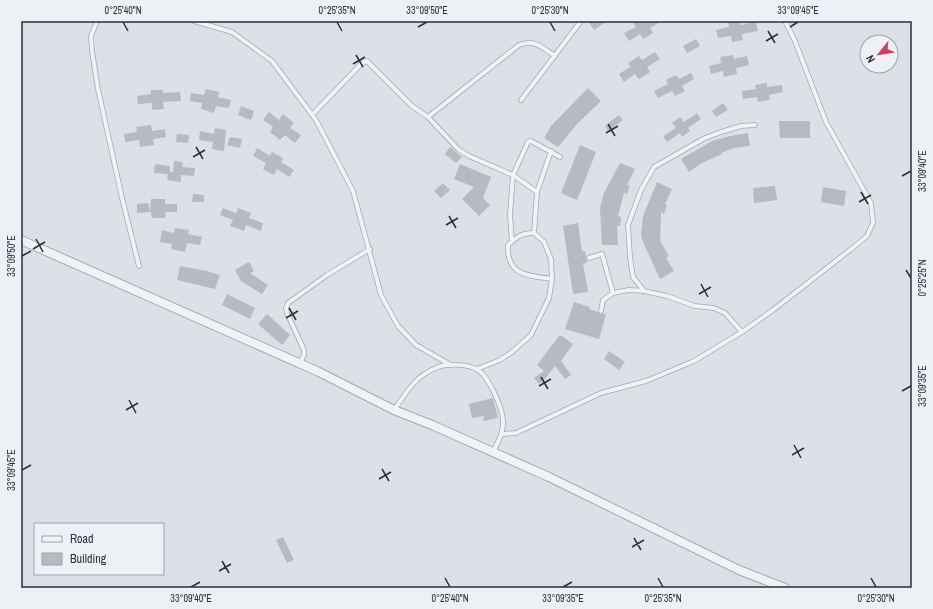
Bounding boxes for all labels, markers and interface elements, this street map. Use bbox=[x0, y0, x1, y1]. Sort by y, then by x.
text: 0°25'40"N bbox=[104, 4, 142, 17]
text: 0°25'35"N bbox=[318, 4, 356, 17]
text: 33°09'50"E bbox=[406, 4, 448, 17]
text: 0°25'30"N bbox=[531, 4, 569, 17]
text: 33°09'45"E bbox=[777, 4, 819, 17]
north arrow bbox=[859, 34, 899, 74]
text: N bbox=[863, 53, 878, 65]
text: 33°09'40"E bbox=[916, 150, 929, 192]
text: 33°09'50"E bbox=[5, 235, 18, 277]
text: 0°25'25"N bbox=[916, 259, 929, 297]
text: 33°09'35"E bbox=[916, 365, 929, 407]
text: 33°09'45"E bbox=[5, 449, 18, 491]
legend bbox=[34, 523, 164, 575]
text: Road bbox=[70, 531, 94, 547]
text: Building bbox=[70, 551, 107, 567]
text: 33°09'40"E bbox=[170, 592, 212, 605]
text: 0°25'40"N bbox=[431, 592, 469, 605]
text: 33°09'35"E bbox=[542, 592, 584, 605]
text: 0°25'35"N bbox=[644, 592, 682, 605]
text: 0°25'30"N bbox=[857, 592, 895, 605]

